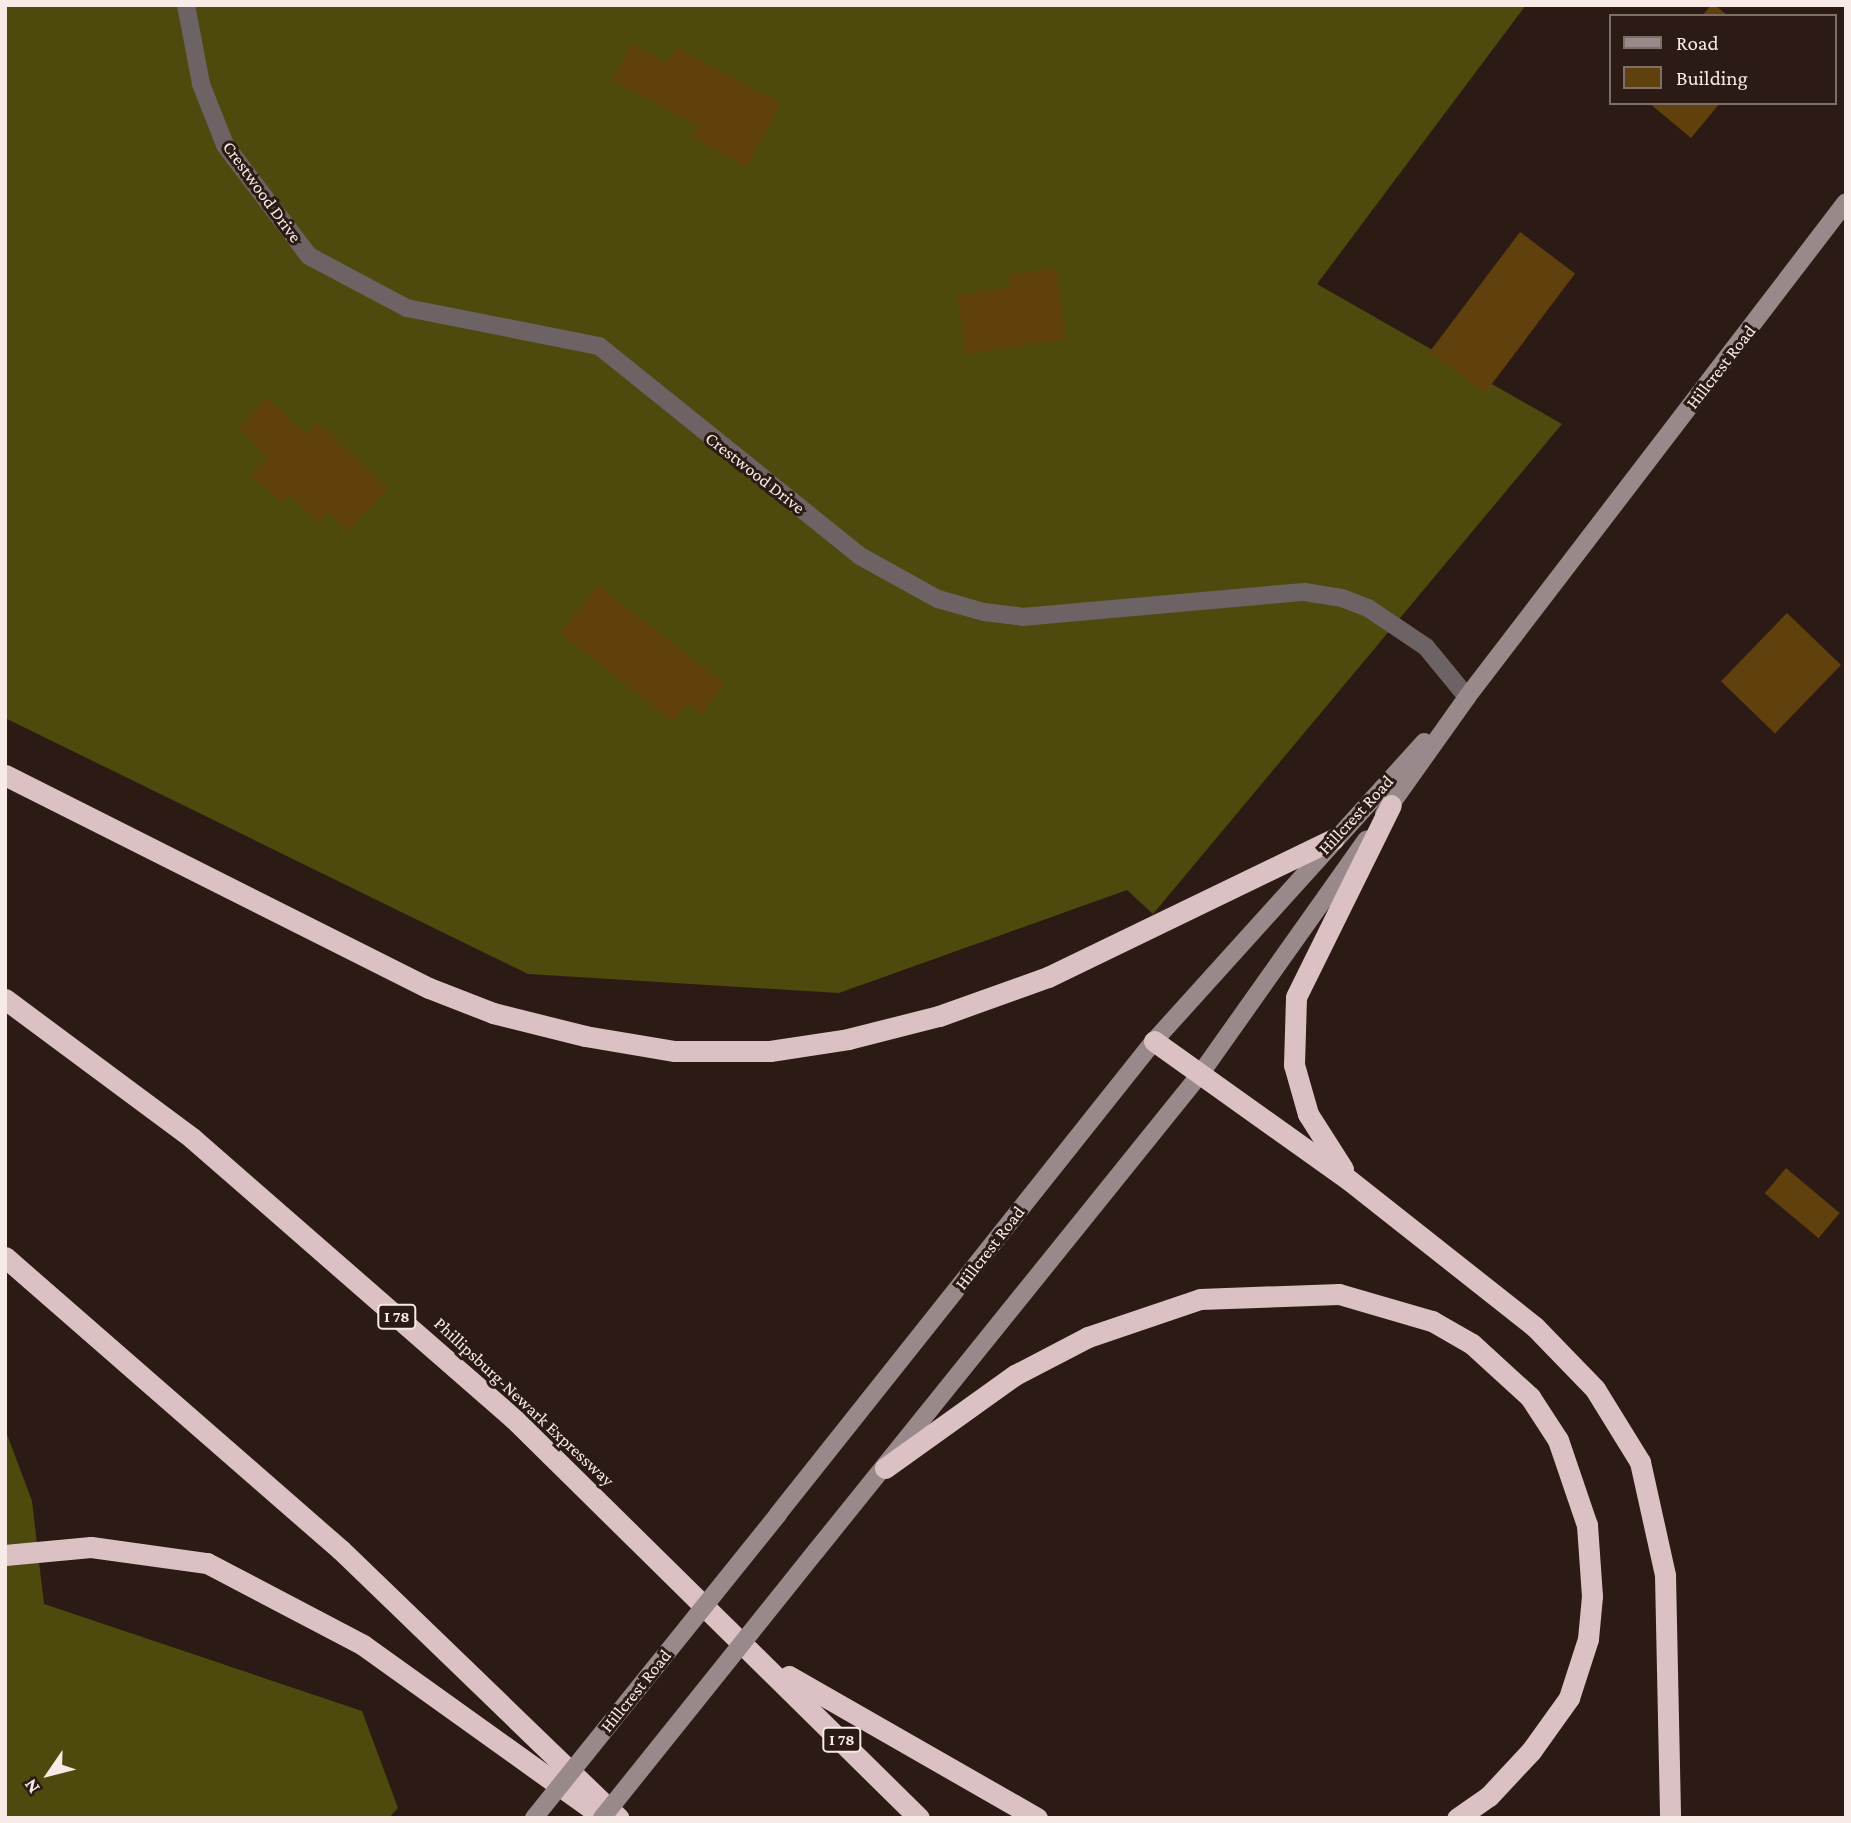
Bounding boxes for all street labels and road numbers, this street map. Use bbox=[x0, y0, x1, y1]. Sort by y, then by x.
street label: Crestwood Drive bbox=[218, 137, 306, 247]
street label: Hillcrest Road bbox=[1682, 321, 1760, 413]
street label: Crestwood Drive bbox=[701, 427, 809, 519]
street label: Hillcrest Road bbox=[1314, 771, 1398, 859]
street label: Hillcrest Road bbox=[951, 1202, 1029, 1294]
road number: I 78 bbox=[376, 1304, 418, 1330]
street label: Phillipsburg-Newark Expressway bbox=[429, 1313, 619, 1491]
street label: Hillcrest Road bbox=[596, 1645, 676, 1737]
road number: I 78 bbox=[821, 1728, 863, 1752]

